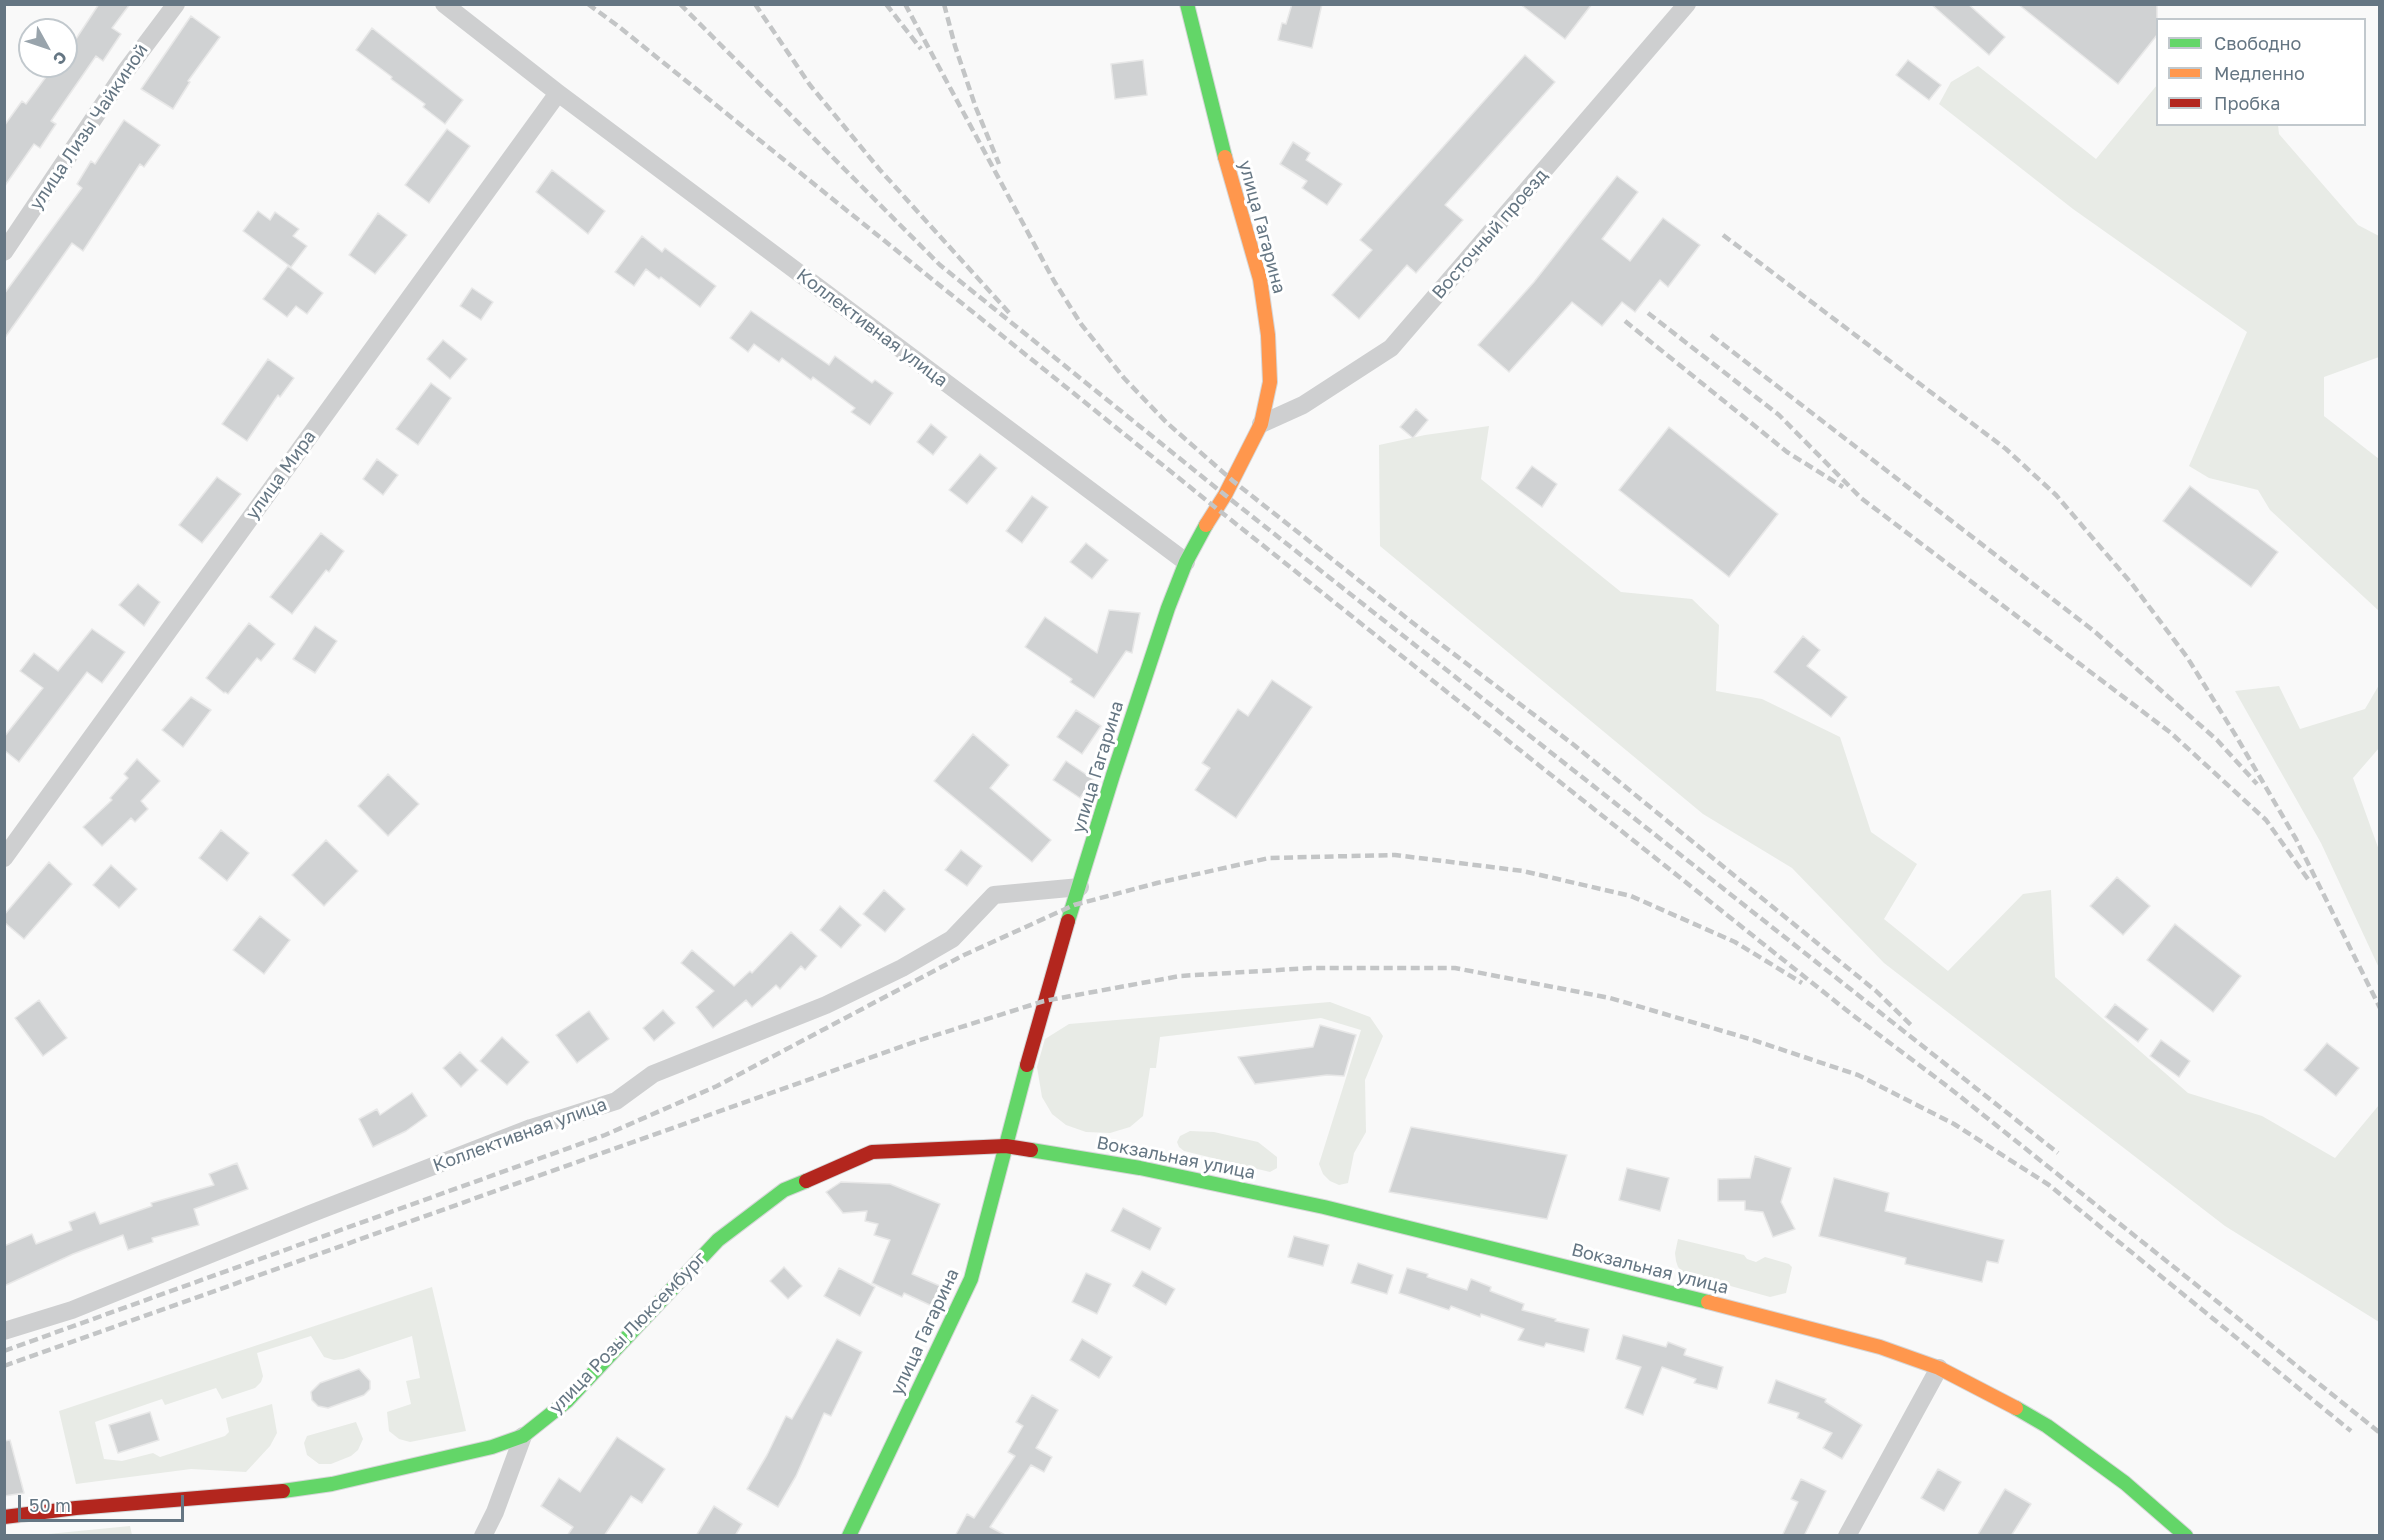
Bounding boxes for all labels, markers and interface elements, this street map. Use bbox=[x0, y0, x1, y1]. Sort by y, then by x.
north arrow bbox=[18, 18, 78, 78]
legend bbox=[2156, 18, 2366, 126]
text: Свободно bbox=[2214, 32, 2301, 54]
street label: улица Лизы Чайкиной bbox=[25, 40, 153, 214]
text: С bbox=[49, 47, 72, 69]
text: Медленно bbox=[2214, 62, 2305, 84]
text: Пробка bbox=[2214, 92, 2280, 114]
street label: улица Гагарина bbox=[1234, 158, 1290, 296]
street label: Восточный проезд bbox=[1428, 165, 1552, 303]
street label: Коллективная улица bbox=[792, 264, 952, 392]
street label: улица Мира bbox=[241, 426, 321, 524]
street label: улица Гагарина bbox=[1068, 698, 1128, 836]
street label: Коллективная улица bbox=[430, 1094, 610, 1176]
street label: Вокзальная улица bbox=[1095, 1132, 1257, 1184]
street label: Вокзальная улица bbox=[1569, 1239, 1731, 1299]
street label: улица Розы Люксембург bbox=[545, 1248, 711, 1418]
street label: улица Гагарина bbox=[886, 1265, 964, 1399]
scale bar bbox=[21, 1483, 188, 1521]
text: 50 m bbox=[29, 1494, 71, 1516]

